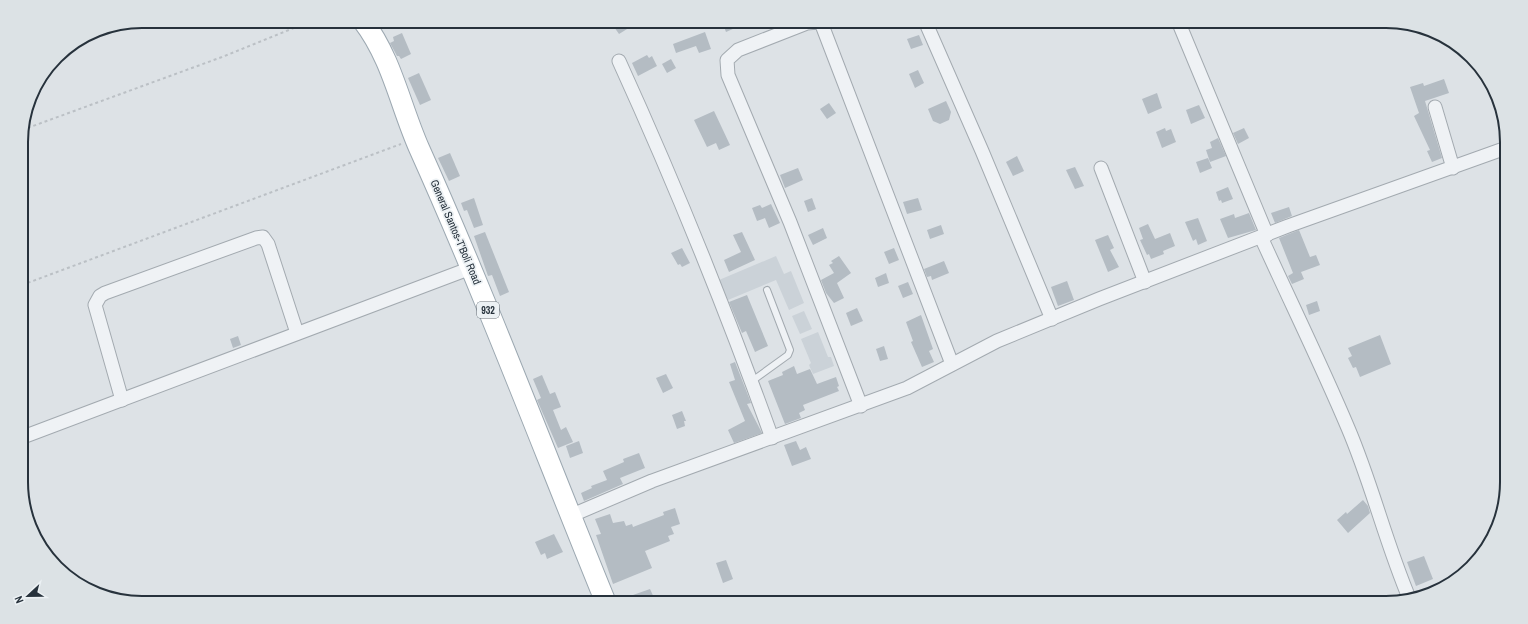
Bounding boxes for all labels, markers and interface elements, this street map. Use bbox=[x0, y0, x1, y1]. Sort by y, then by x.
street label: General Santos-T'Boli Road bbox=[428, 177, 484, 287]
road number: 932 bbox=[477, 302, 499, 318]
north arrow bbox=[8, 576, 48, 616]
text: N bbox=[11, 594, 26, 605]

